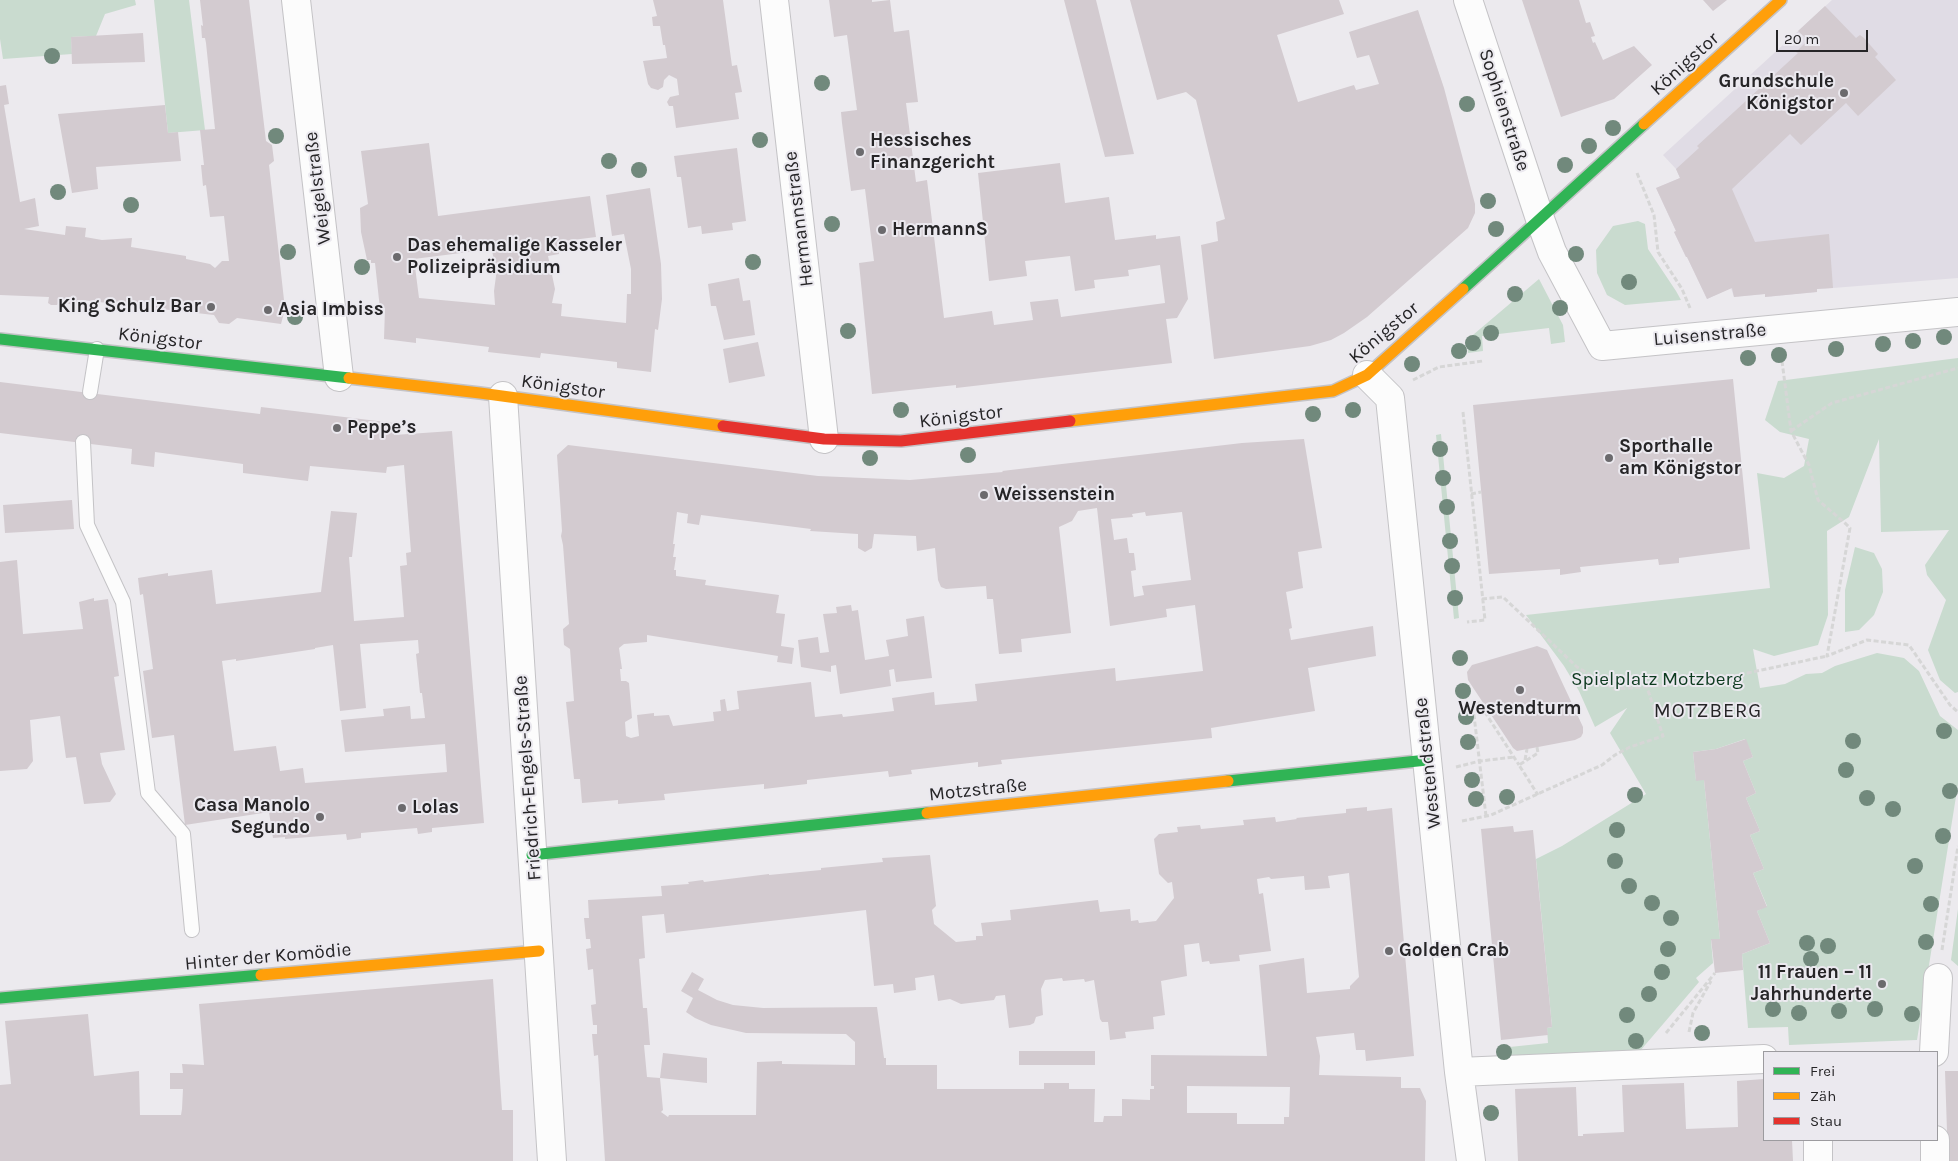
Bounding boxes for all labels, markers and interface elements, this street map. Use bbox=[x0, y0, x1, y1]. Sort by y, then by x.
scale bar bbox=[1778, 20, 1870, 52]
street label: Königstor bbox=[1646, 27, 1724, 101]
text: 20 m bbox=[1784, 30, 1819, 48]
street label: Sophienstraße bbox=[1474, 46, 1534, 174]
place label: Grundschule Königstor bbox=[1719, 71, 1834, 115]
marker: Grundschule Königstor bbox=[1838, 87, 1850, 99]
street label: Weigelstraße bbox=[300, 130, 336, 246]
place label: Hessisches Finanzgericht bbox=[870, 130, 995, 174]
marker: Hessisches Finanzgericht bbox=[854, 146, 866, 158]
street label: Hermannstraße bbox=[779, 150, 819, 288]
place label: HermannS bbox=[892, 219, 988, 241]
marker: HermannS bbox=[876, 224, 888, 236]
place label: Das ehemalige Kasseler Polizeipräsidium bbox=[407, 235, 622, 279]
marker: Das ehemalige Kasseler Polizeipräsidium bbox=[391, 251, 403, 263]
place label: King Schulz Bar bbox=[58, 296, 201, 318]
street label: Königstor bbox=[1344, 297, 1424, 369]
place label: Asia Imbiss bbox=[278, 299, 384, 321]
marker: King Schulz Bar bbox=[205, 301, 217, 313]
marker: Asia Imbiss bbox=[262, 304, 274, 316]
street label: Luisenstraße bbox=[1653, 319, 1767, 351]
street label: Königstor bbox=[117, 323, 203, 355]
street label: Königstor bbox=[520, 370, 606, 404]
street label: Königstor bbox=[918, 401, 1004, 433]
place label: Peppe’s bbox=[347, 417, 417, 439]
marker: Peppe’s bbox=[331, 422, 343, 434]
place label: Sporthalle am Königstor bbox=[1619, 436, 1741, 480]
marker: Sporthalle am Königstor bbox=[1603, 452, 1615, 464]
place label: Weissenstein bbox=[994, 484, 1115, 506]
marker: Weissenstein bbox=[978, 489, 990, 501]
park label: Spielplatz Motzberg bbox=[1571, 669, 1743, 691]
street label: Friedrich-Engels-Straße bbox=[509, 675, 547, 881]
marker: Westendturm bbox=[1514, 684, 1526, 696]
street label: Westendstraße bbox=[1410, 696, 1446, 830]
place label: Westendturm bbox=[1458, 698, 1582, 720]
district label: MOTZBERG bbox=[1653, 699, 1763, 723]
street label: Motzstraße bbox=[928, 774, 1028, 806]
place label: Casa Manolo Segundo bbox=[194, 795, 310, 839]
place label: Lolas bbox=[412, 797, 459, 819]
marker: Lolas bbox=[396, 802, 408, 814]
marker: Casa Manolo Segundo bbox=[314, 811, 326, 823]
street label: Hinter der Komödie bbox=[184, 938, 352, 976]
place label: Golden Crab bbox=[1399, 940, 1509, 962]
marker: Golden Crab bbox=[1383, 945, 1395, 957]
place label: 11 Frauen – 11 Jahrhunderte bbox=[1751, 962, 1872, 1006]
marker: 11 Frauen – 11 Jahrhunderte bbox=[1876, 978, 1888, 990]
legend bbox=[1763, 1051, 1938, 1141]
text: Frei bbox=[1810, 1062, 1835, 1080]
text: Zäh bbox=[1810, 1087, 1836, 1105]
text: Stau bbox=[1810, 1112, 1842, 1130]

